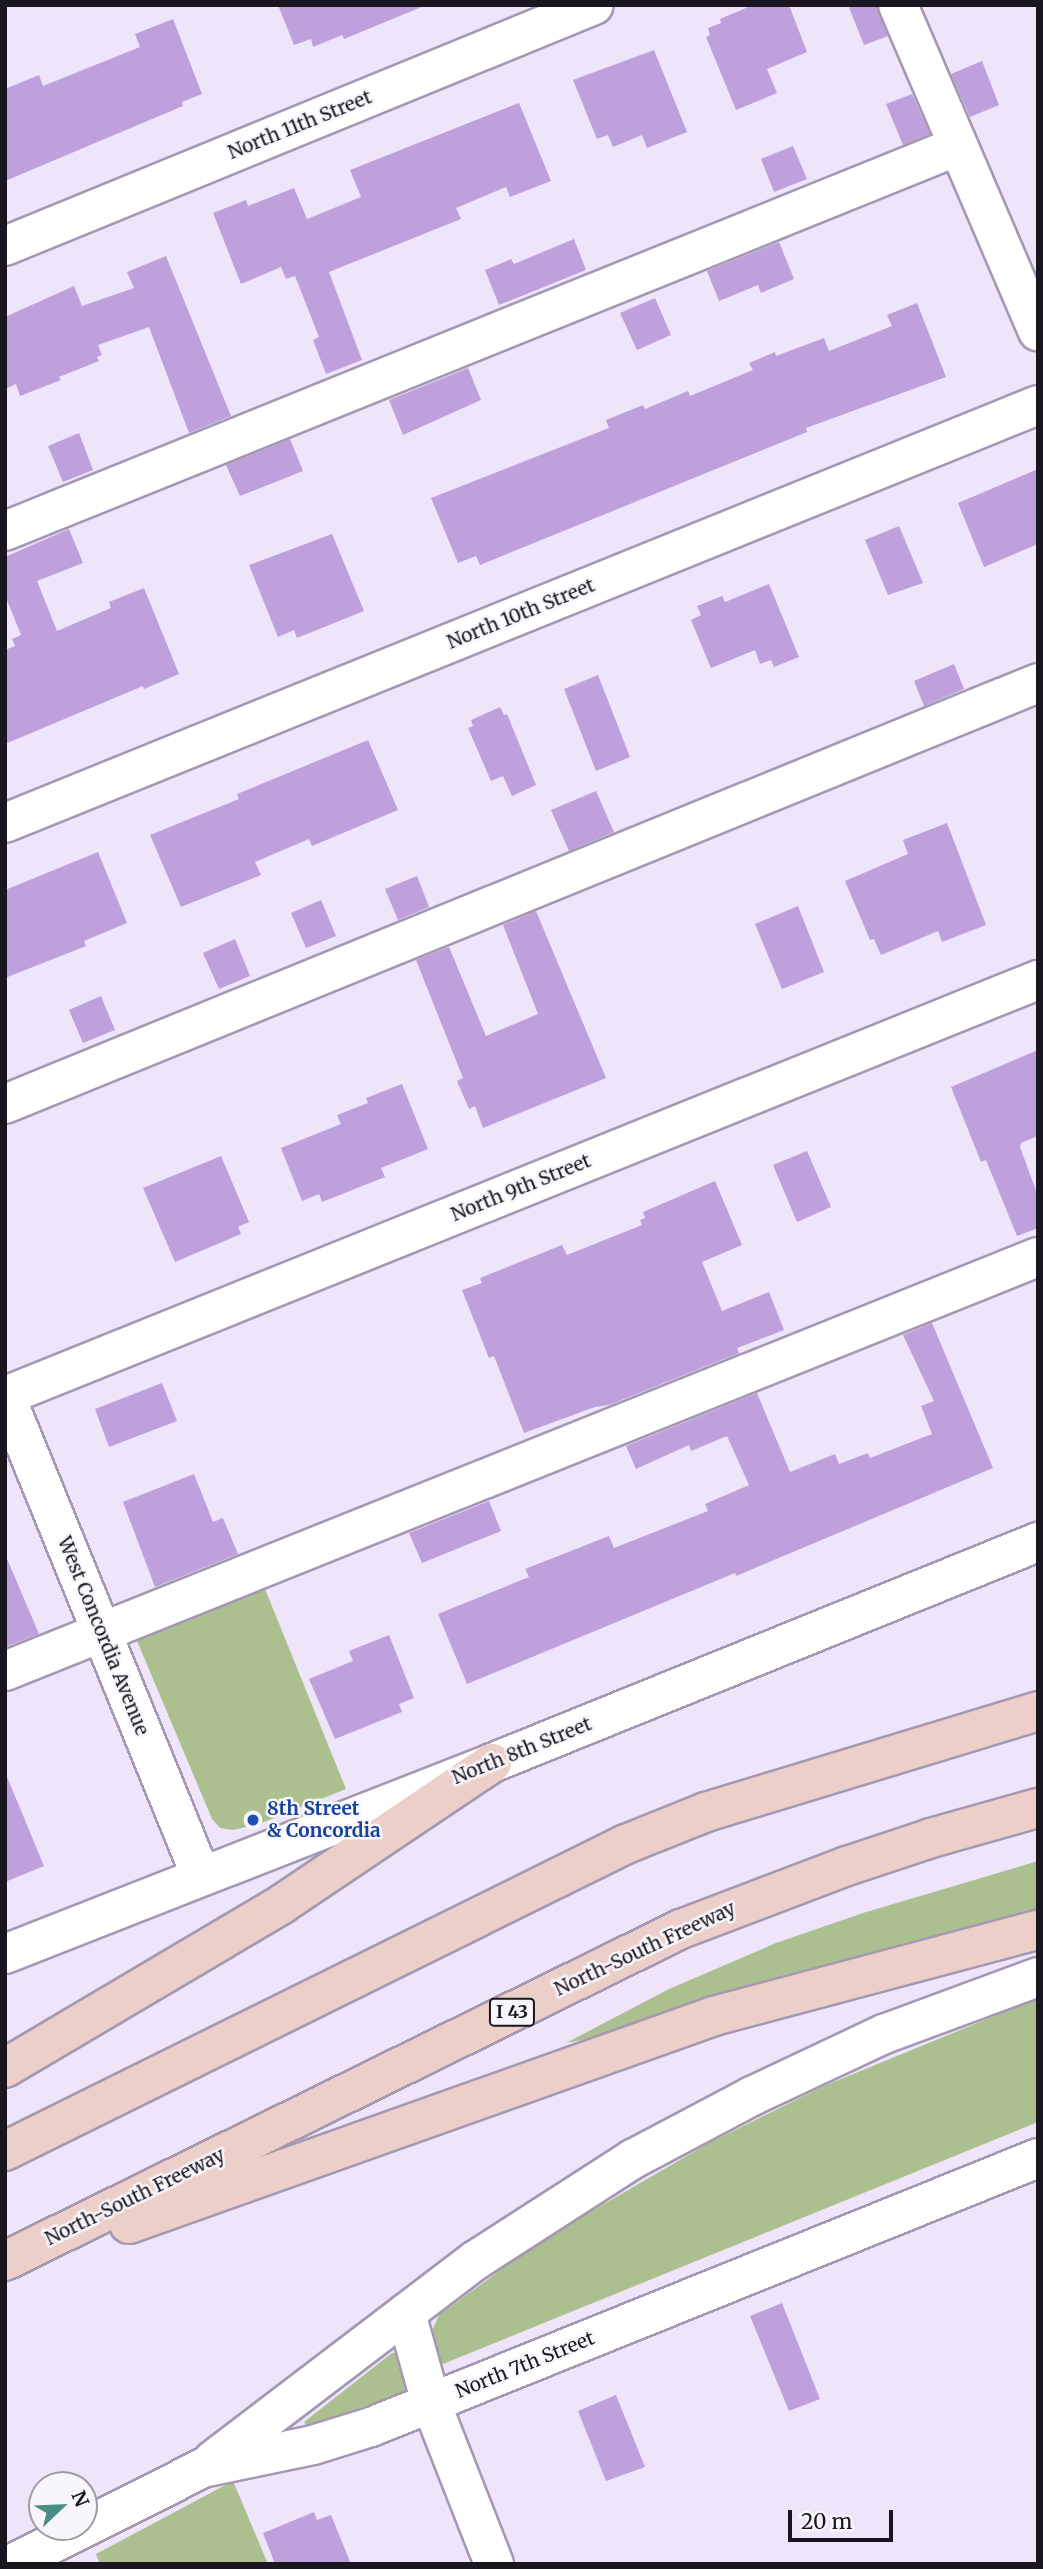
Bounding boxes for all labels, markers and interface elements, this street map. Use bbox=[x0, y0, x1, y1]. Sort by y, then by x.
street label: North 11th Street bbox=[225, 86, 375, 164]
street label: North 10th Street bbox=[444, 574, 598, 654]
street label: North 9th Street bbox=[448, 1150, 594, 1226]
street label: West Concordia Avenue bbox=[53, 1533, 153, 1739]
street label: North 8th Street bbox=[449, 1713, 595, 1789]
place label: 8th Street & Concordia bbox=[267, 1798, 381, 1842]
marker: 8th Street & Concordia bbox=[245, 1812, 261, 1828]
street label: North-South Freeway bbox=[551, 1897, 739, 2001]
road number: I 43 bbox=[488, 1998, 536, 2026]
street label: North-South Freeway bbox=[41, 2144, 229, 2250]
street label: North 7th Street bbox=[452, 2327, 598, 2403]
north arrow bbox=[28, 2471, 98, 2541]
text: N bbox=[67, 2487, 94, 2510]
scale bar bbox=[791, 2496, 896, 2540]
text: 20 m bbox=[801, 2508, 852, 2535]

